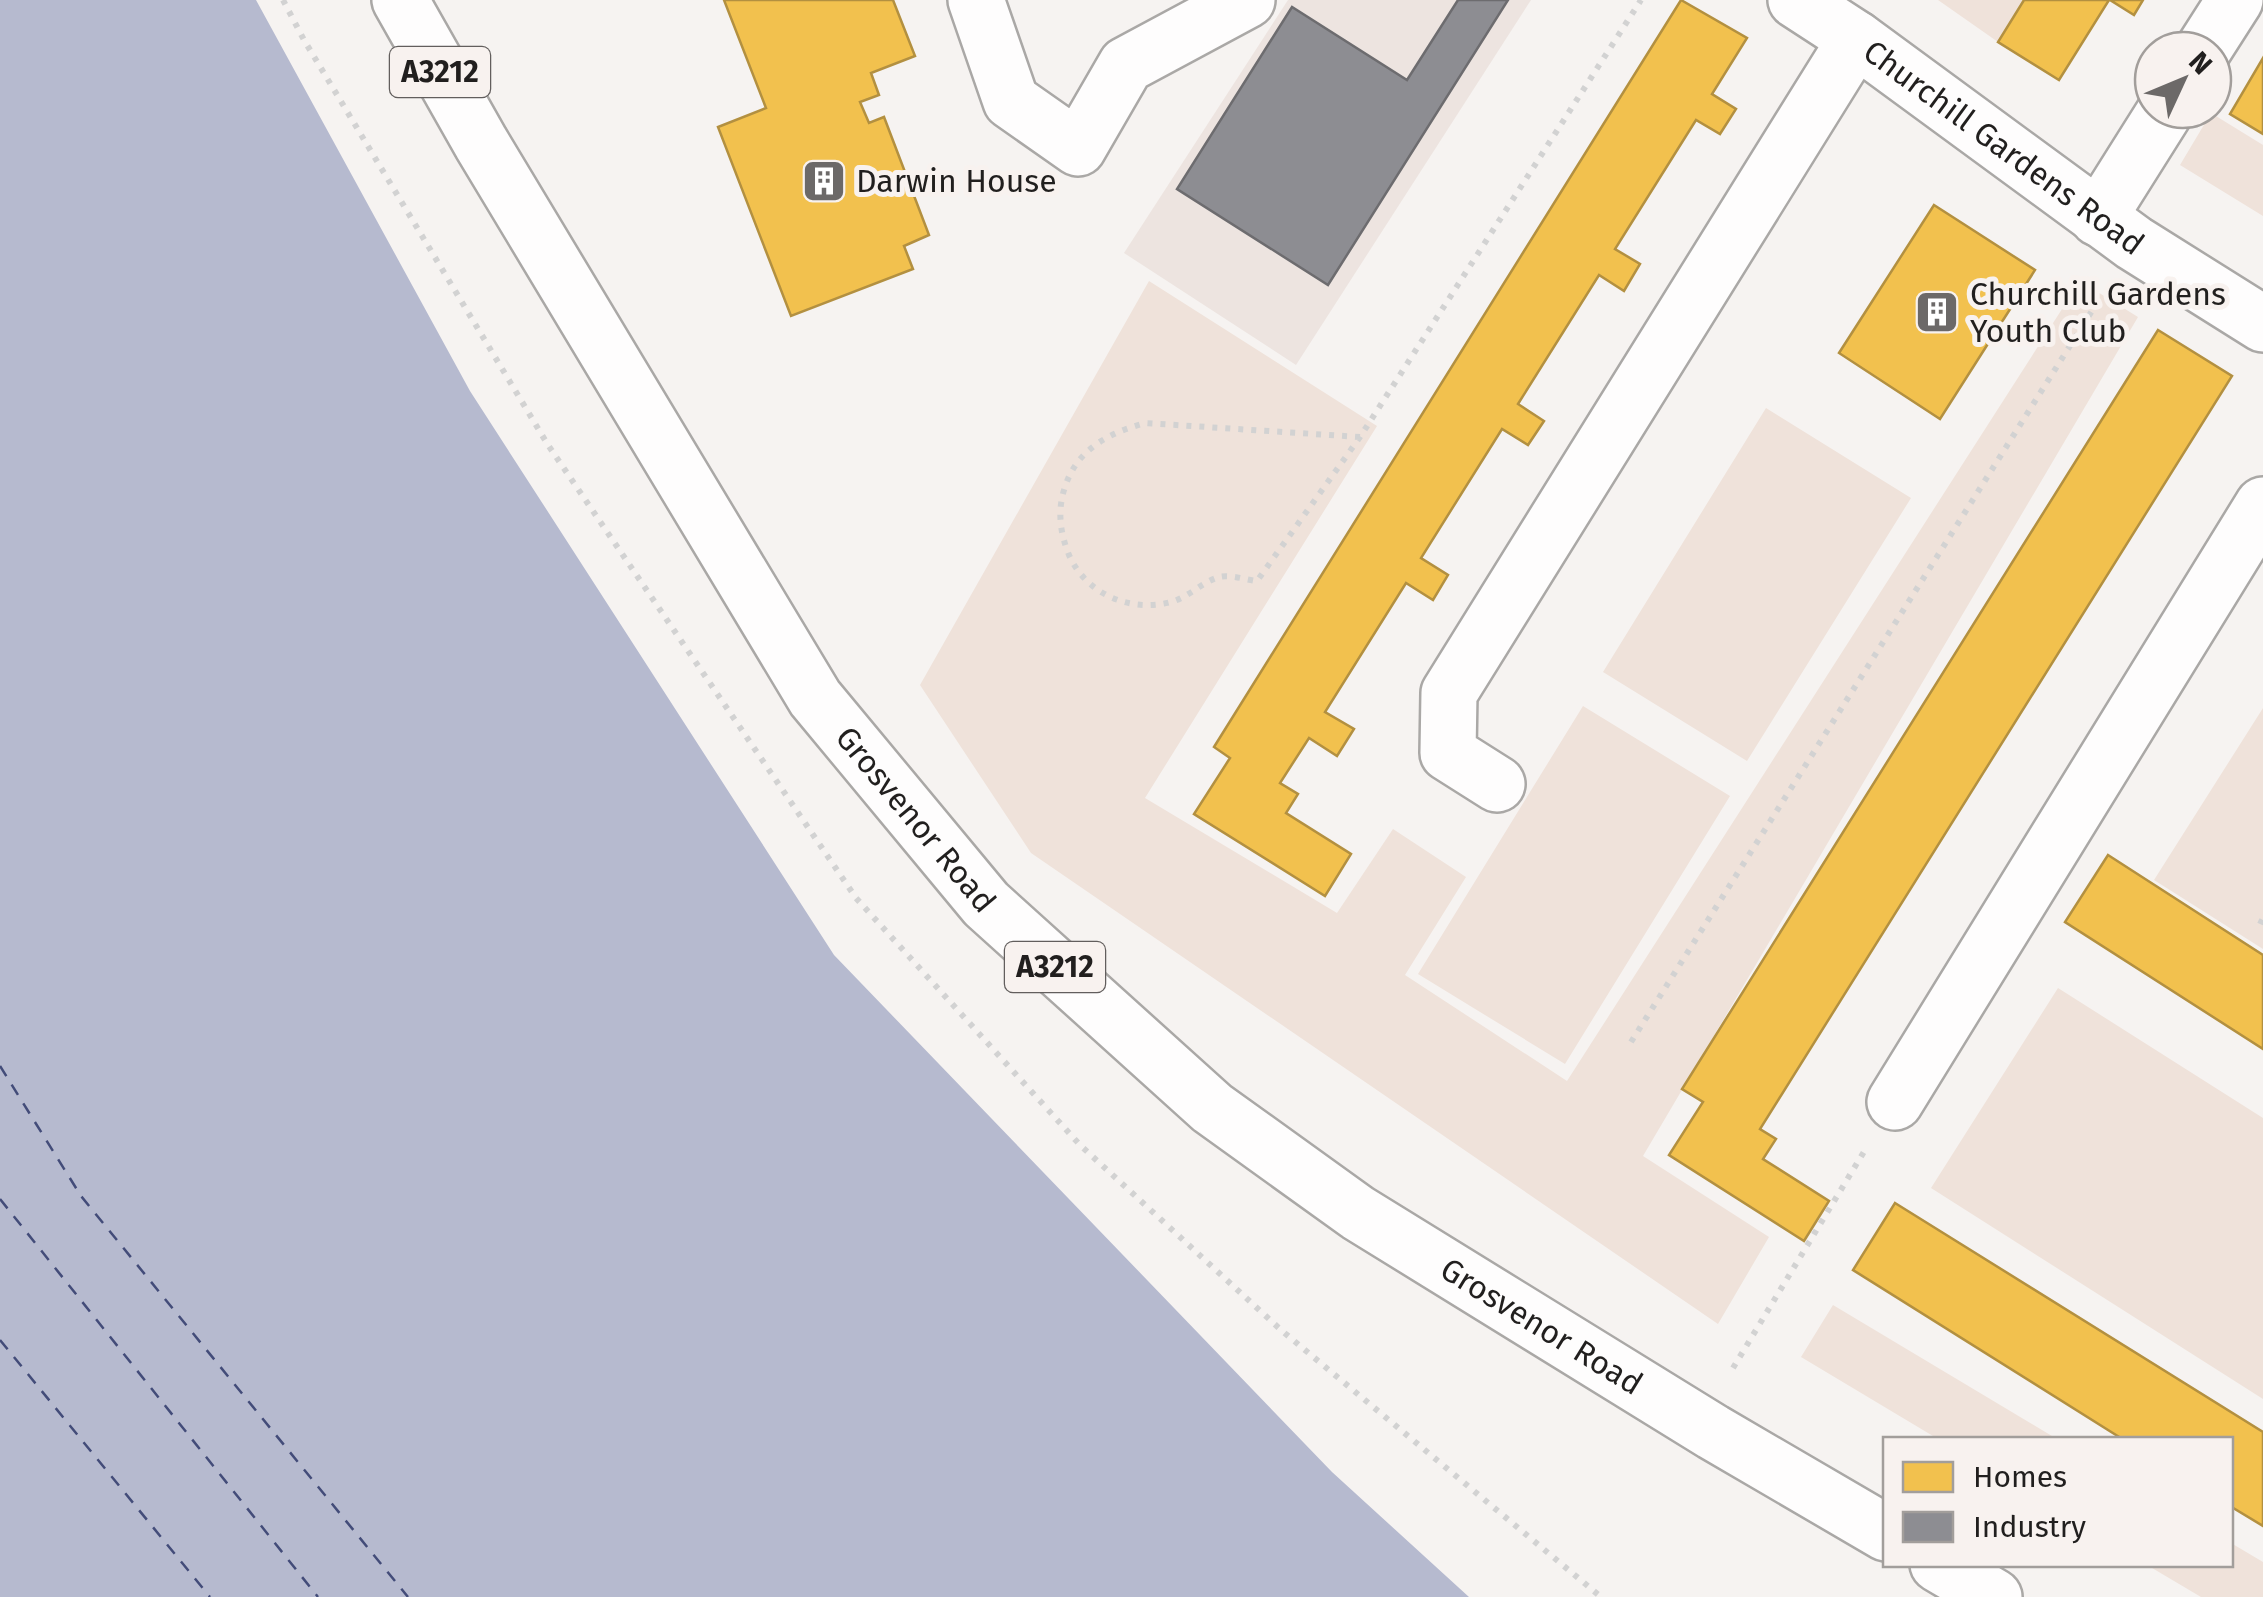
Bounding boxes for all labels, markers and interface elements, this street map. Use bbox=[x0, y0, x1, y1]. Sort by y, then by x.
north arrow bbox=[2133, 30, 2233, 130]
street label: Churchill Gardens Road bbox=[1856, 32, 2152, 263]
text: N bbox=[2182, 45, 2219, 81]
road number: A3212 bbox=[390, 47, 490, 97]
building icon: Darwin House bbox=[801, 158, 847, 204]
place label: Darwin House bbox=[856, 162, 1057, 200]
place label: Churchill Gardens Youth Club bbox=[1970, 275, 2226, 350]
building icon: Churchill Gardens Youth Club bbox=[1914, 289, 1960, 335]
street label: Grosvenor Road bbox=[828, 719, 1004, 920]
road number: A3212 bbox=[1005, 942, 1105, 992]
street label: Grosvenor Road bbox=[1434, 1250, 1650, 1403]
legend bbox=[1883, 1437, 2233, 1567]
text: Homes bbox=[1973, 1459, 2067, 1495]
text: Industry bbox=[1973, 1509, 2086, 1545]

